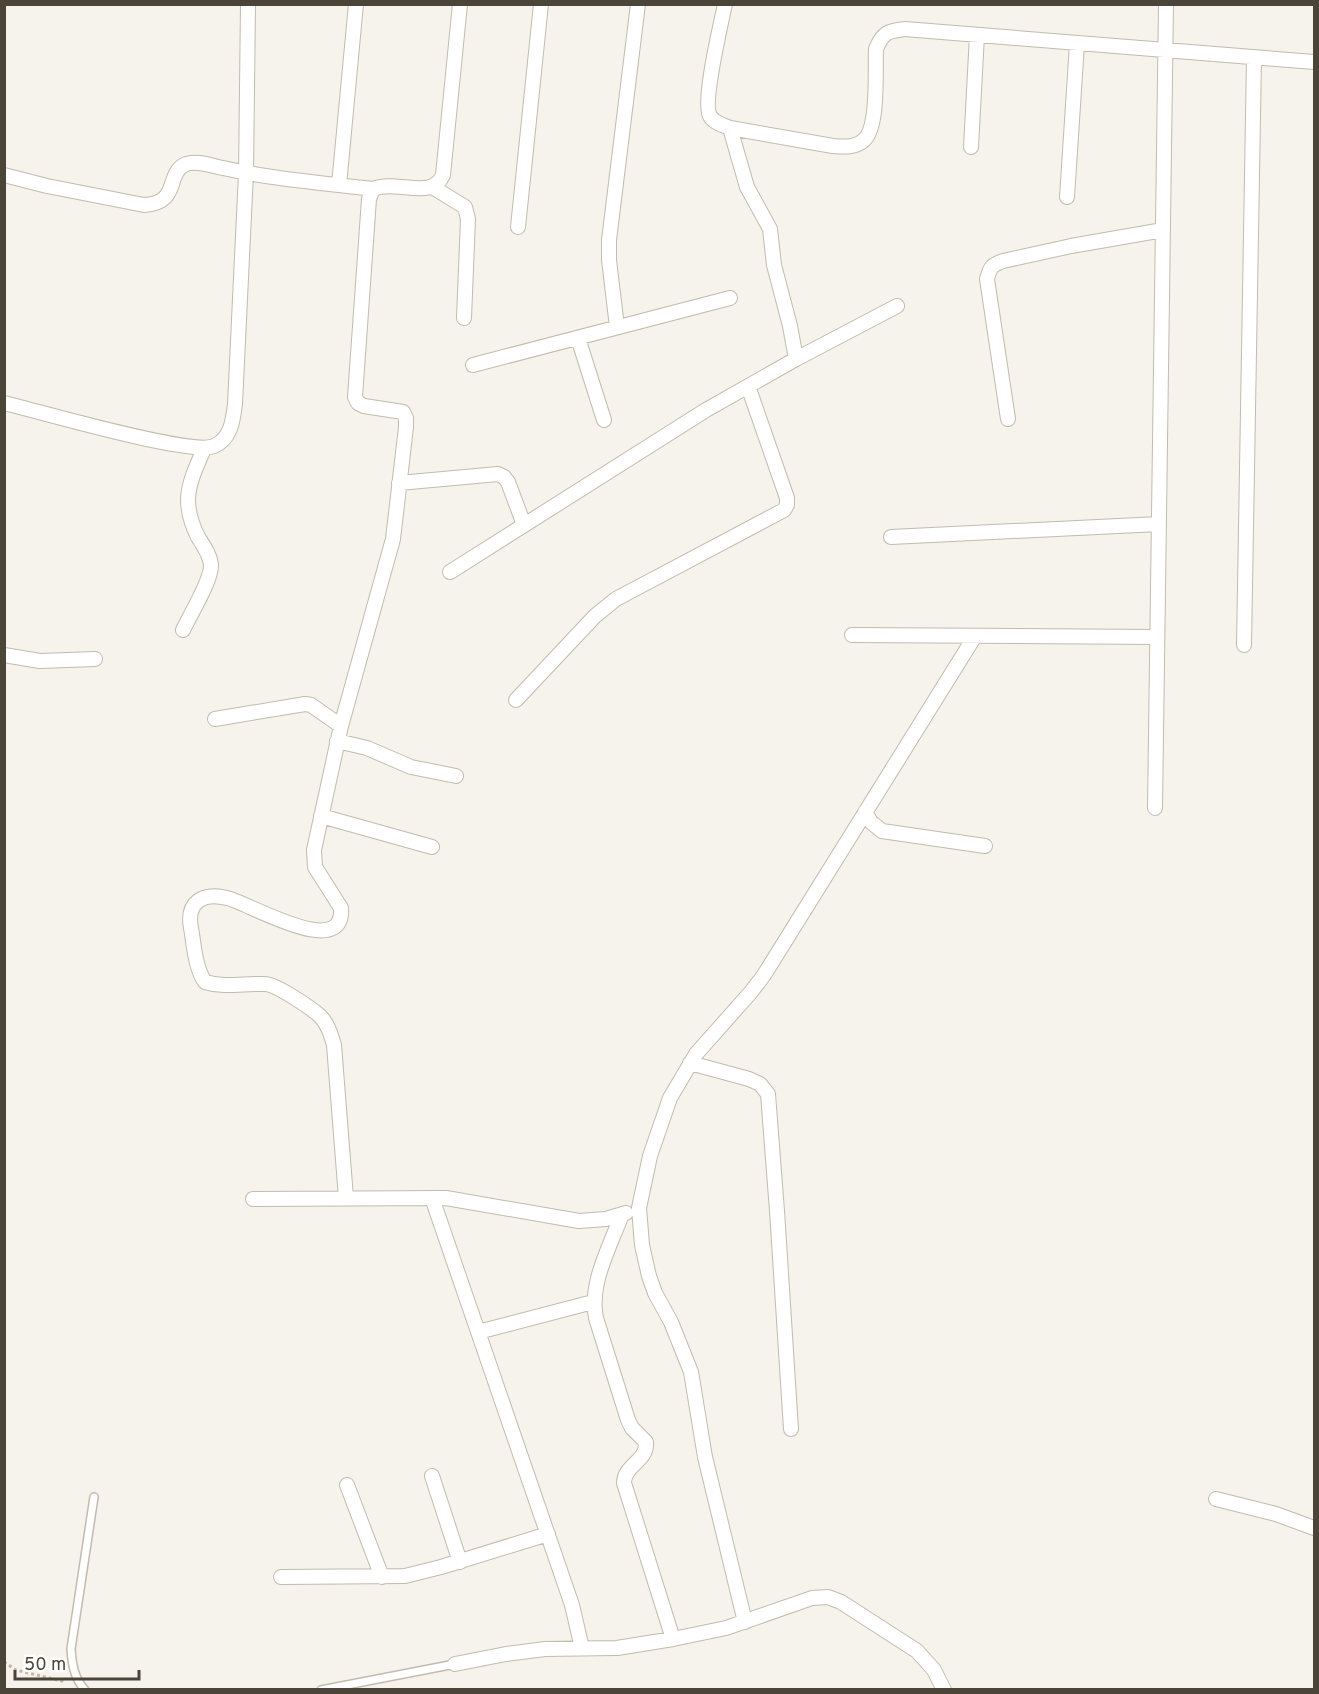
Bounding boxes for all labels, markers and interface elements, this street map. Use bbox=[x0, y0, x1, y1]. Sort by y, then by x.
scale bar bbox=[15, 1643, 140, 1681]
text: 50 m bbox=[24, 1654, 66, 1677]

